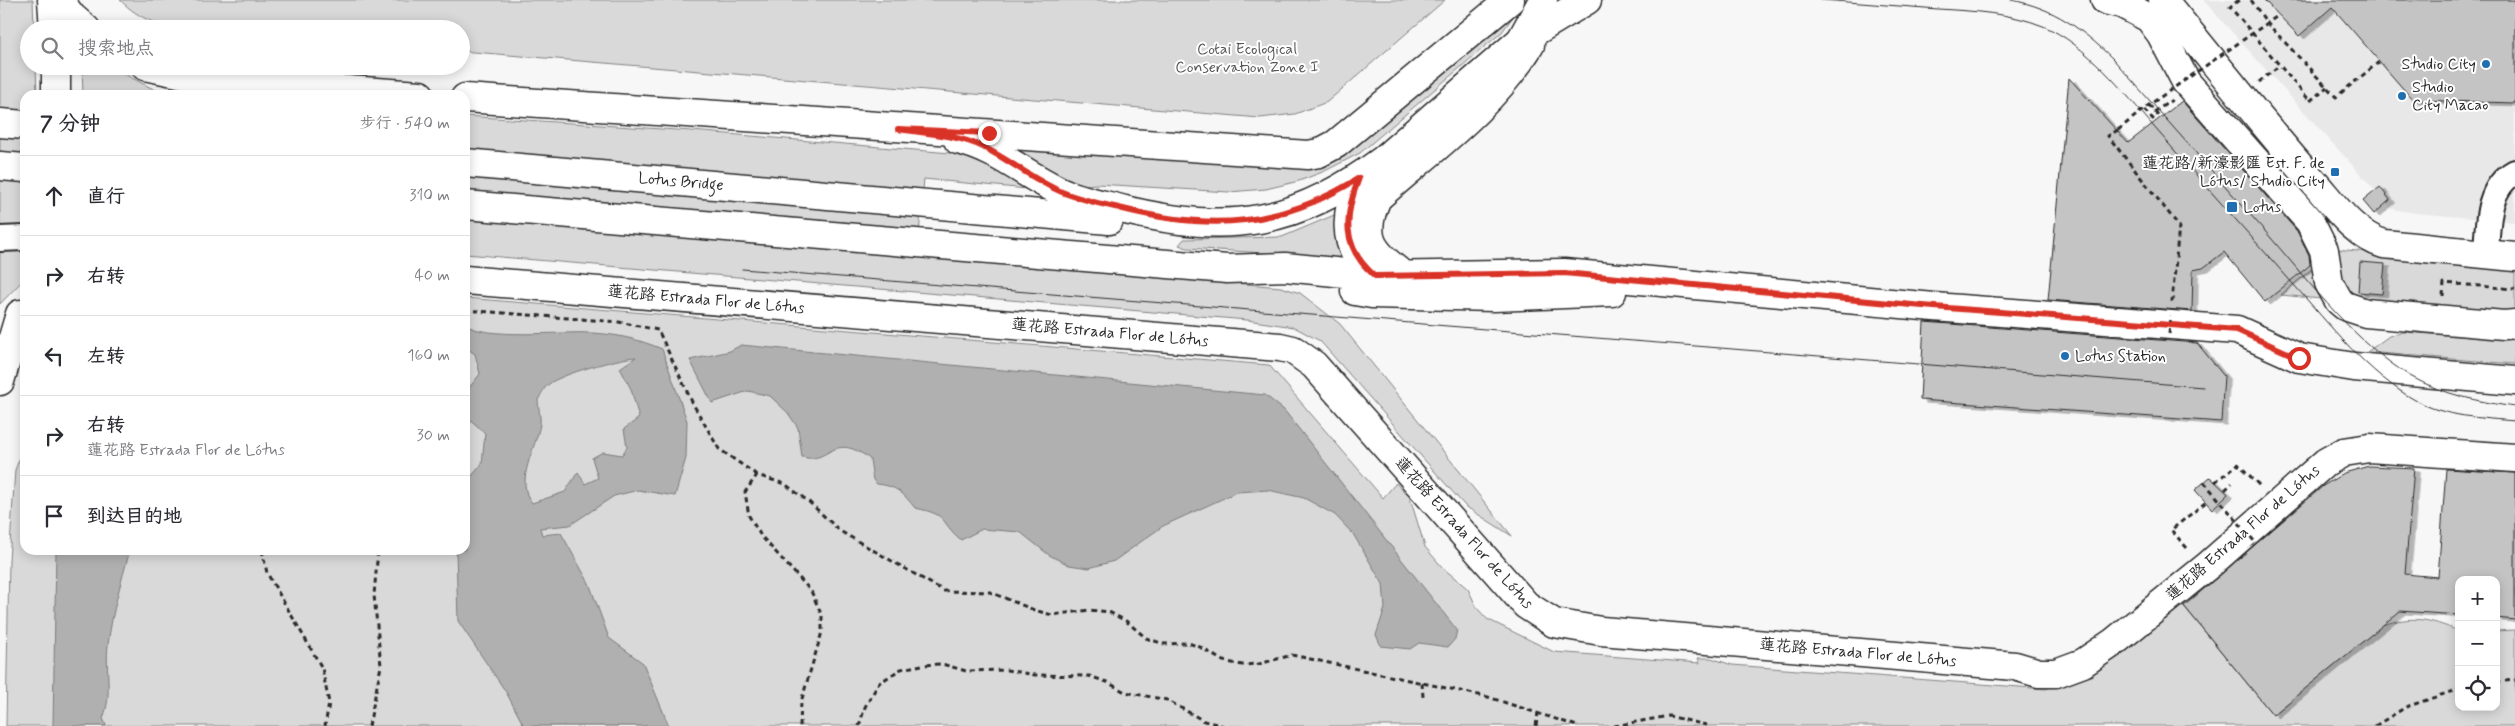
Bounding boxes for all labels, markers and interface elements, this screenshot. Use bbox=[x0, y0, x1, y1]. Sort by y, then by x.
search box bbox=[20, 20, 470, 75]
icon: search bbox=[38, 34, 66, 62]
text: 搜索地点 bbox=[78, 36, 154, 61]
park label: Cotai Ecological Conservation Zone I bbox=[1175, 39, 1319, 78]
place label: Studio City bbox=[2402, 54, 2476, 75]
marker: Studio City bbox=[2480, 58, 2492, 70]
place label: Studio City Macao bbox=[2412, 77, 2488, 116]
marker: Studio City Macao bbox=[2396, 90, 2408, 102]
text: 7 分钟 bbox=[40, 110, 100, 138]
text: 步行 · 540 m bbox=[360, 113, 450, 134]
route end bbox=[978, 122, 1001, 145]
place label: 蓮花路/新濠影匯 Est. F. de Lótus/ Studio City bbox=[2142, 153, 2325, 192]
marker: 蓮花路/新濠影匯 Est. F. de Lótus/ Studio City bbox=[2329, 166, 2341, 178]
street label: Lotus Bridge bbox=[637, 168, 725, 197]
icon: ahead bbox=[40, 182, 68, 210]
text: 直行 bbox=[87, 184, 125, 209]
text: 310 m bbox=[409, 185, 450, 206]
place label: Lotus bbox=[2243, 197, 2281, 218]
marker: Lotus bbox=[2225, 200, 2239, 214]
icon: right bbox=[40, 262, 68, 290]
text: 右转 bbox=[87, 264, 125, 289]
text: 40 m bbox=[414, 265, 450, 286]
street label: 蓮花路 Estrada Flor de Lótus bbox=[607, 281, 805, 319]
street label: 蓮花路 Estrada Flor de Lótus bbox=[1011, 314, 1209, 352]
icon: left bbox=[40, 342, 68, 370]
text: 左转 bbox=[87, 344, 125, 369]
text: 160 m bbox=[407, 345, 450, 366]
place label: Lotus Station bbox=[2075, 346, 2166, 367]
route start bbox=[2288, 347, 2311, 370]
marker: Lotus Station bbox=[2059, 350, 2071, 362]
text: 右转 bbox=[87, 413, 125, 438]
icon: right bbox=[40, 422, 68, 450]
text: 30 m bbox=[417, 425, 450, 446]
text: 蓮花路 Estrada Flor de Lótus bbox=[87, 440, 285, 461]
street label: 蓮花路 Estrada Flor de Lótus bbox=[1390, 452, 1538, 614]
street label: 蓮花路 Estrada Flor de Lótus bbox=[2161, 460, 2325, 606]
icon: arrive bbox=[40, 502, 68, 530]
text: 到达目的地 bbox=[87, 504, 182, 529]
map controls bbox=[2455, 576, 2500, 711]
button: + bbox=[2455, 576, 2500, 621]
button: − bbox=[2455, 621, 2500, 666]
street label: 蓮花路 Estrada Flor de Lótus bbox=[1759, 634, 1957, 672]
button: locate bbox=[2455, 666, 2500, 711]

